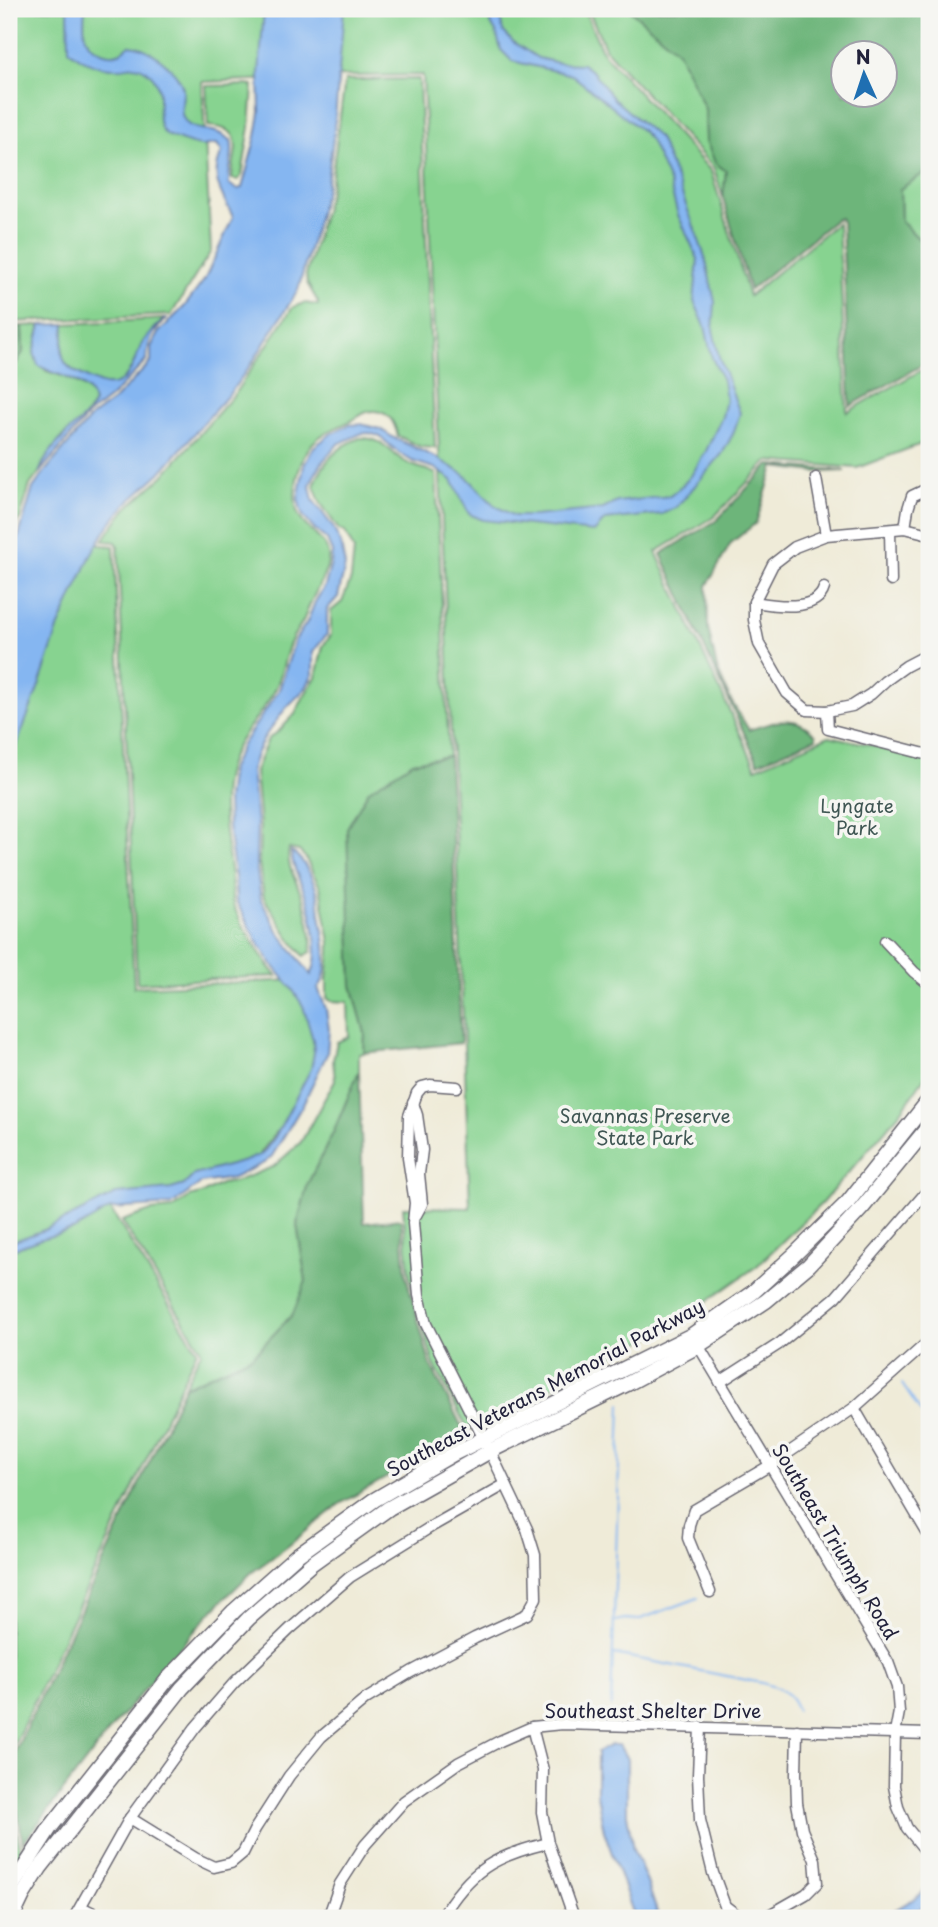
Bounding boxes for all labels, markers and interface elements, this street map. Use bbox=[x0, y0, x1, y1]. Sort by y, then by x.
north arrow bbox=[830, 38, 900, 108]
text: N bbox=[855, 42, 871, 70]
park label: Lyngate Park bbox=[820, 791, 894, 841]
park label: Savannas Preserve State Park bbox=[559, 1101, 731, 1151]
street label: Southeast Veterans Memorial Parkway bbox=[381, 1291, 709, 1483]
street label: Southeast Triumph Road bbox=[766, 1438, 906, 1644]
street label: Southeast Shelter Drive bbox=[545, 1696, 761, 1724]

